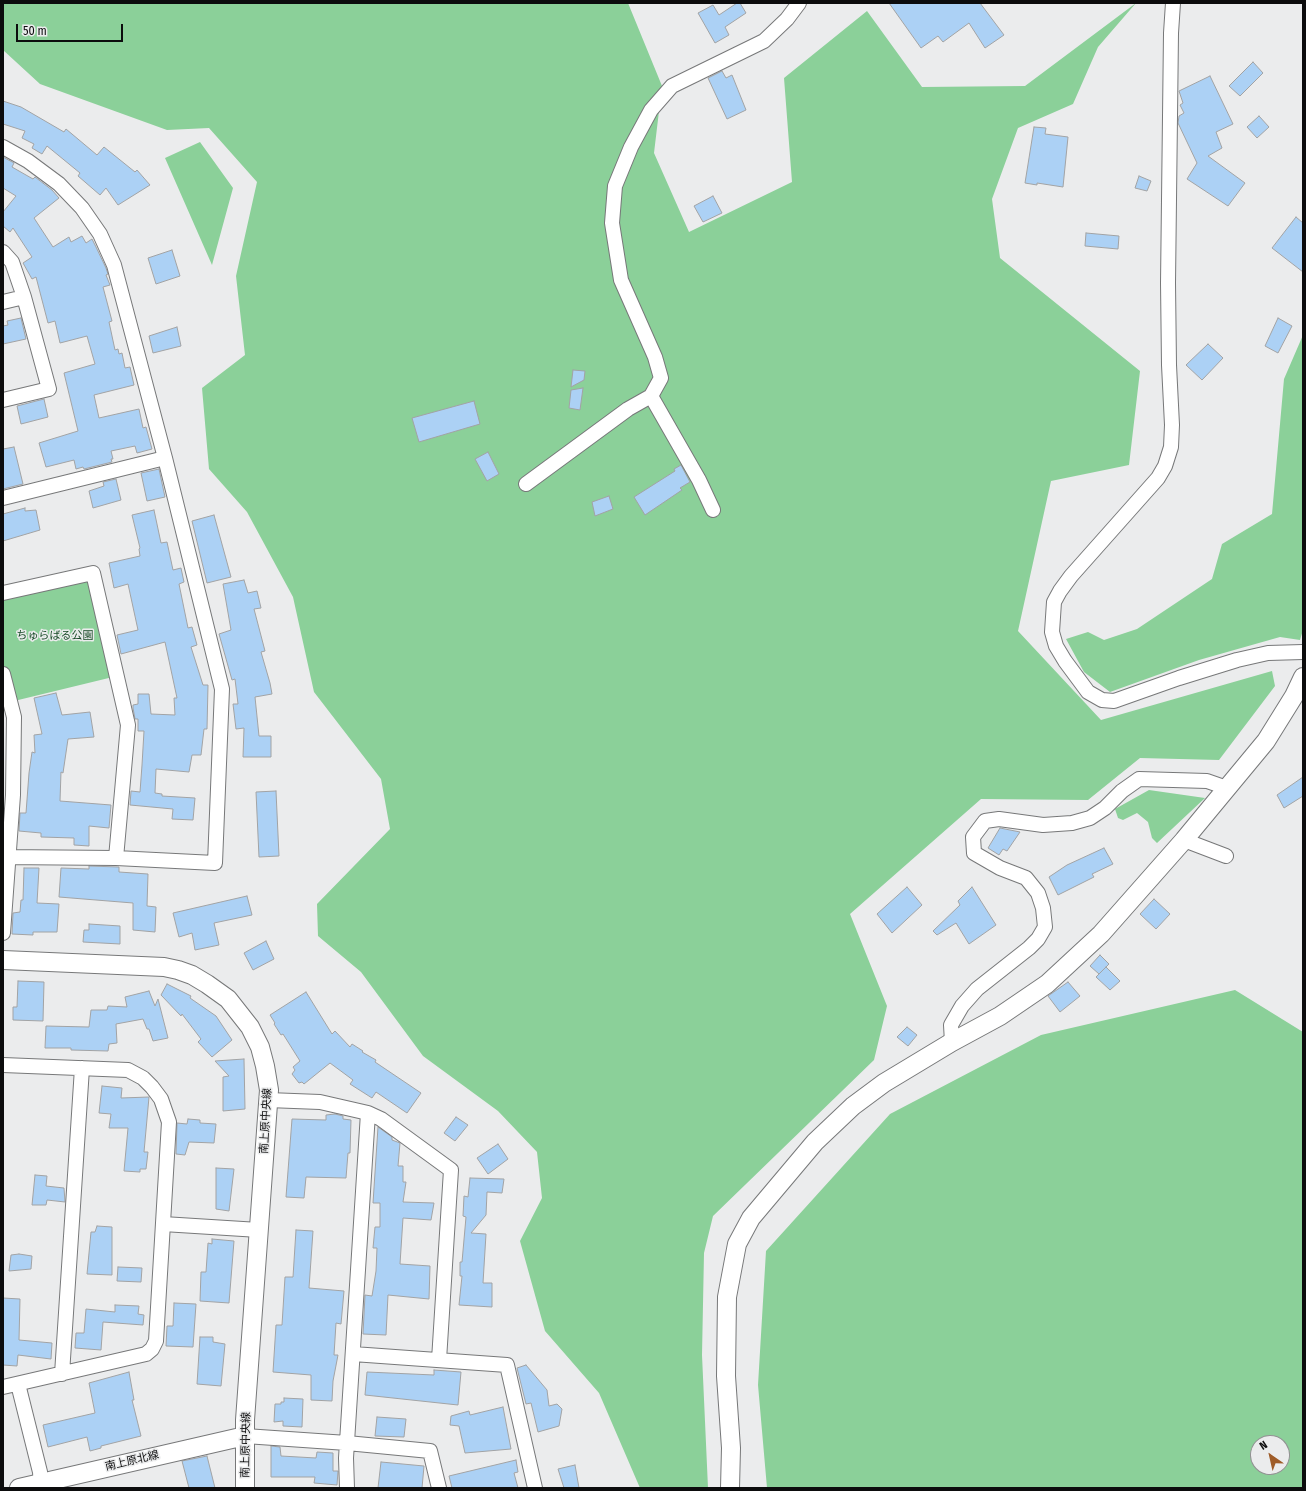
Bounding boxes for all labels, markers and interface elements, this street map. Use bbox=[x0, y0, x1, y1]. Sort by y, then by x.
scale bar bbox=[18, 16, 125, 42]
text: 50 m bbox=[23, 24, 47, 38]
park label: ちゅらばる公園 bbox=[17, 629, 93, 643]
street label: 南上原中央線 bbox=[258, 1088, 274, 1154]
street label: 南上原中央線 bbox=[239, 1412, 253, 1478]
north arrow bbox=[1250, 1435, 1290, 1475]
text: N bbox=[1257, 1438, 1270, 1453]
street label: 南上原北線 bbox=[104, 1448, 160, 1474]

